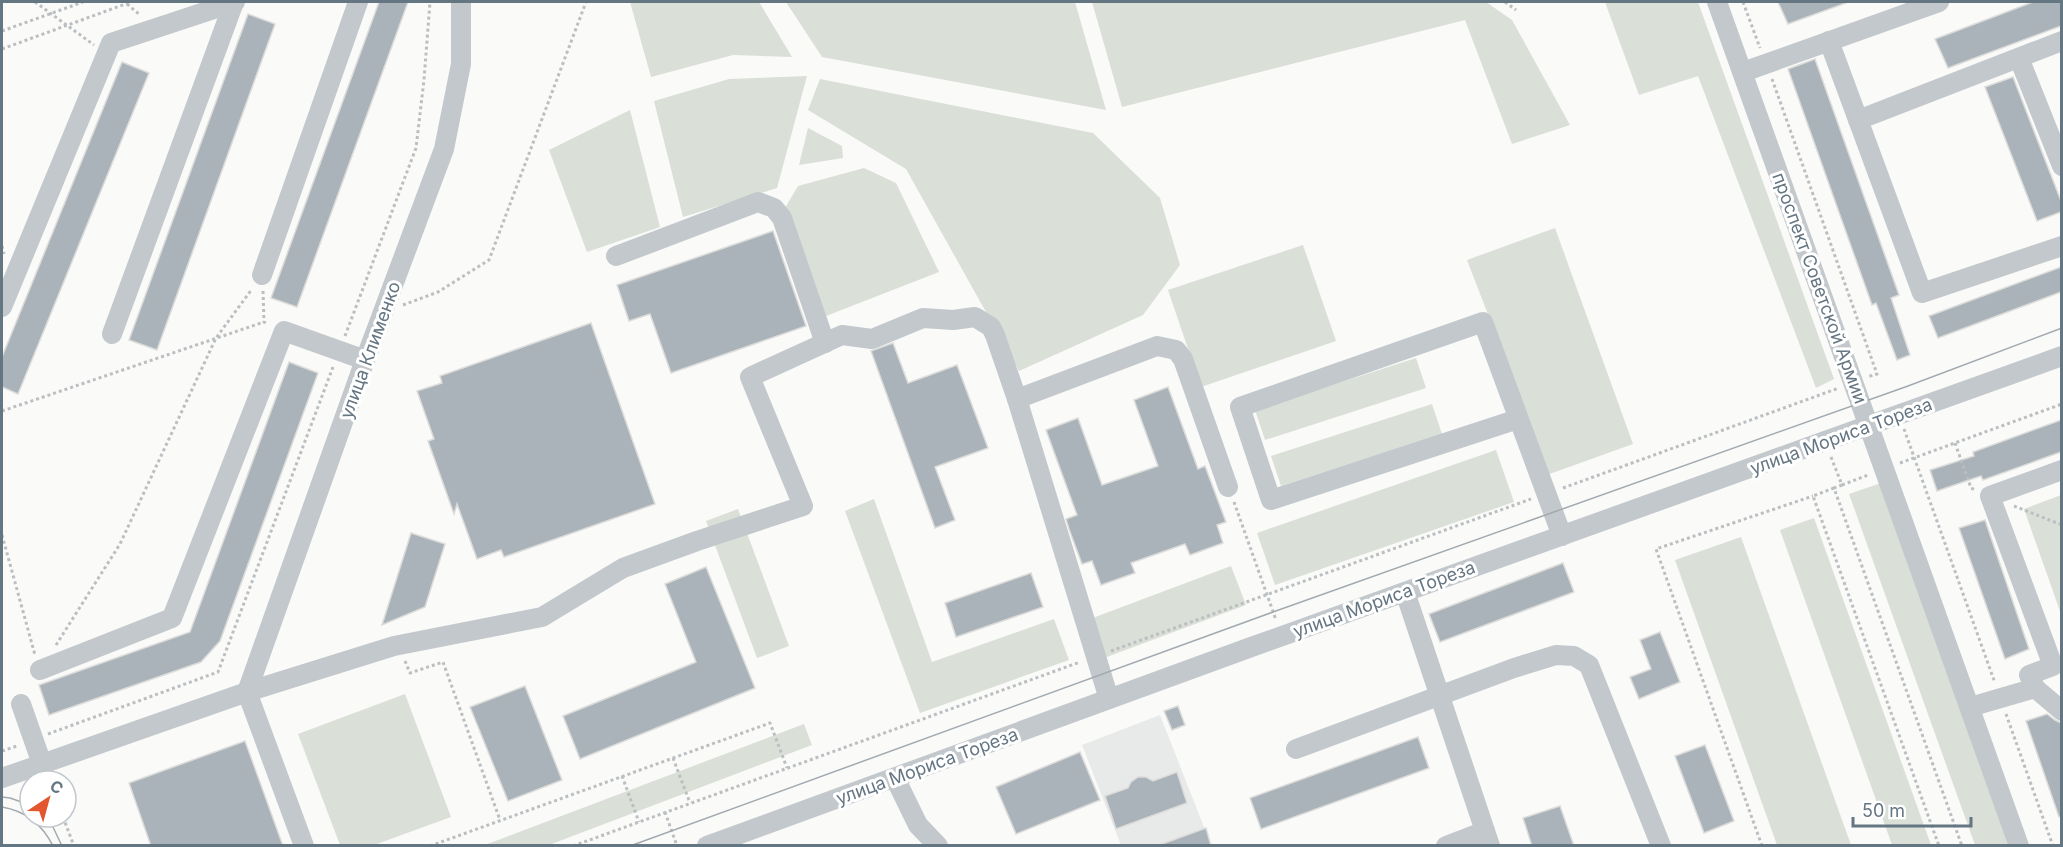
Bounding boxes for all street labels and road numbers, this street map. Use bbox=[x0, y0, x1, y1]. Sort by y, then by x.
street label: проспект Советской Армии bbox=[1768, 170, 1872, 406]
street label: улица Клименко bbox=[335, 279, 405, 421]
street label: улица Мориса Тореза bbox=[1747, 393, 1935, 479]
street label: улица Мориса Тореза bbox=[1290, 556, 1478, 642]
street label: улица Мориса Тореза bbox=[833, 723, 1021, 809]

